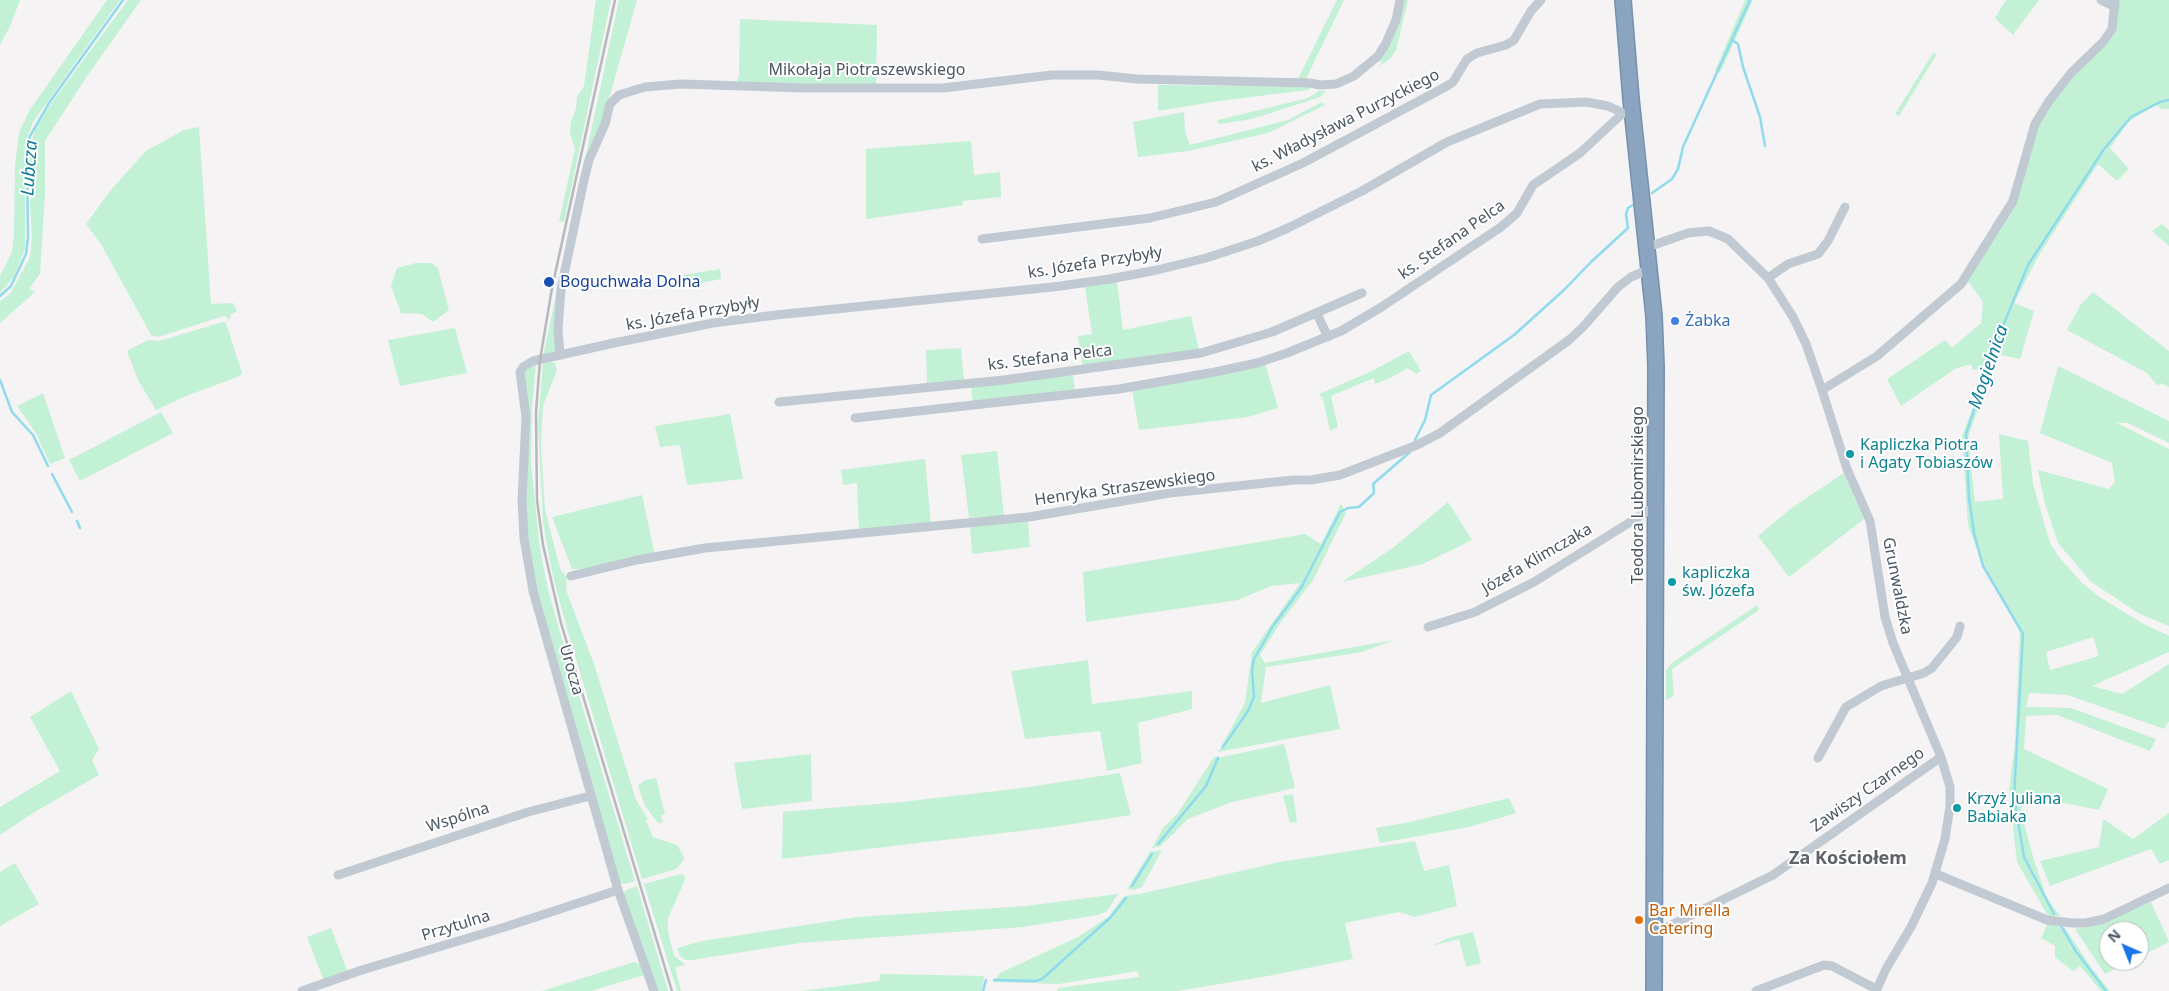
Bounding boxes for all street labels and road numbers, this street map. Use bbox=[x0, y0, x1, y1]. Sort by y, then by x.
street label: Mikołaja Piotraszewskiego bbox=[768, 60, 966, 80]
street label: ks. Władysława Purzyckiego bbox=[1249, 65, 1443, 177]
street label: ks. Stefana Pelca bbox=[1395, 196, 1509, 284]
street label: ks. Józefa Przybyły bbox=[1027, 243, 1163, 283]
street label: ks. Józefa Przybyły bbox=[625, 293, 761, 335]
street label: ks. Stefana Pelca bbox=[987, 341, 1113, 375]
street label: Teodora Lubomirskiego bbox=[1628, 406, 1648, 584]
street label: Henryka Straszewskiego bbox=[1033, 466, 1217, 510]
street label: Józefa Klimczaka bbox=[1479, 520, 1595, 598]
street label: Grunwaldzka bbox=[1878, 536, 1916, 636]
street label: Urocza bbox=[555, 642, 587, 698]
street label: Zawiszy Czarnego bbox=[1808, 744, 1928, 836]
street label: Wspólna bbox=[424, 799, 492, 837]
street label: Przytulna bbox=[419, 906, 493, 946]

